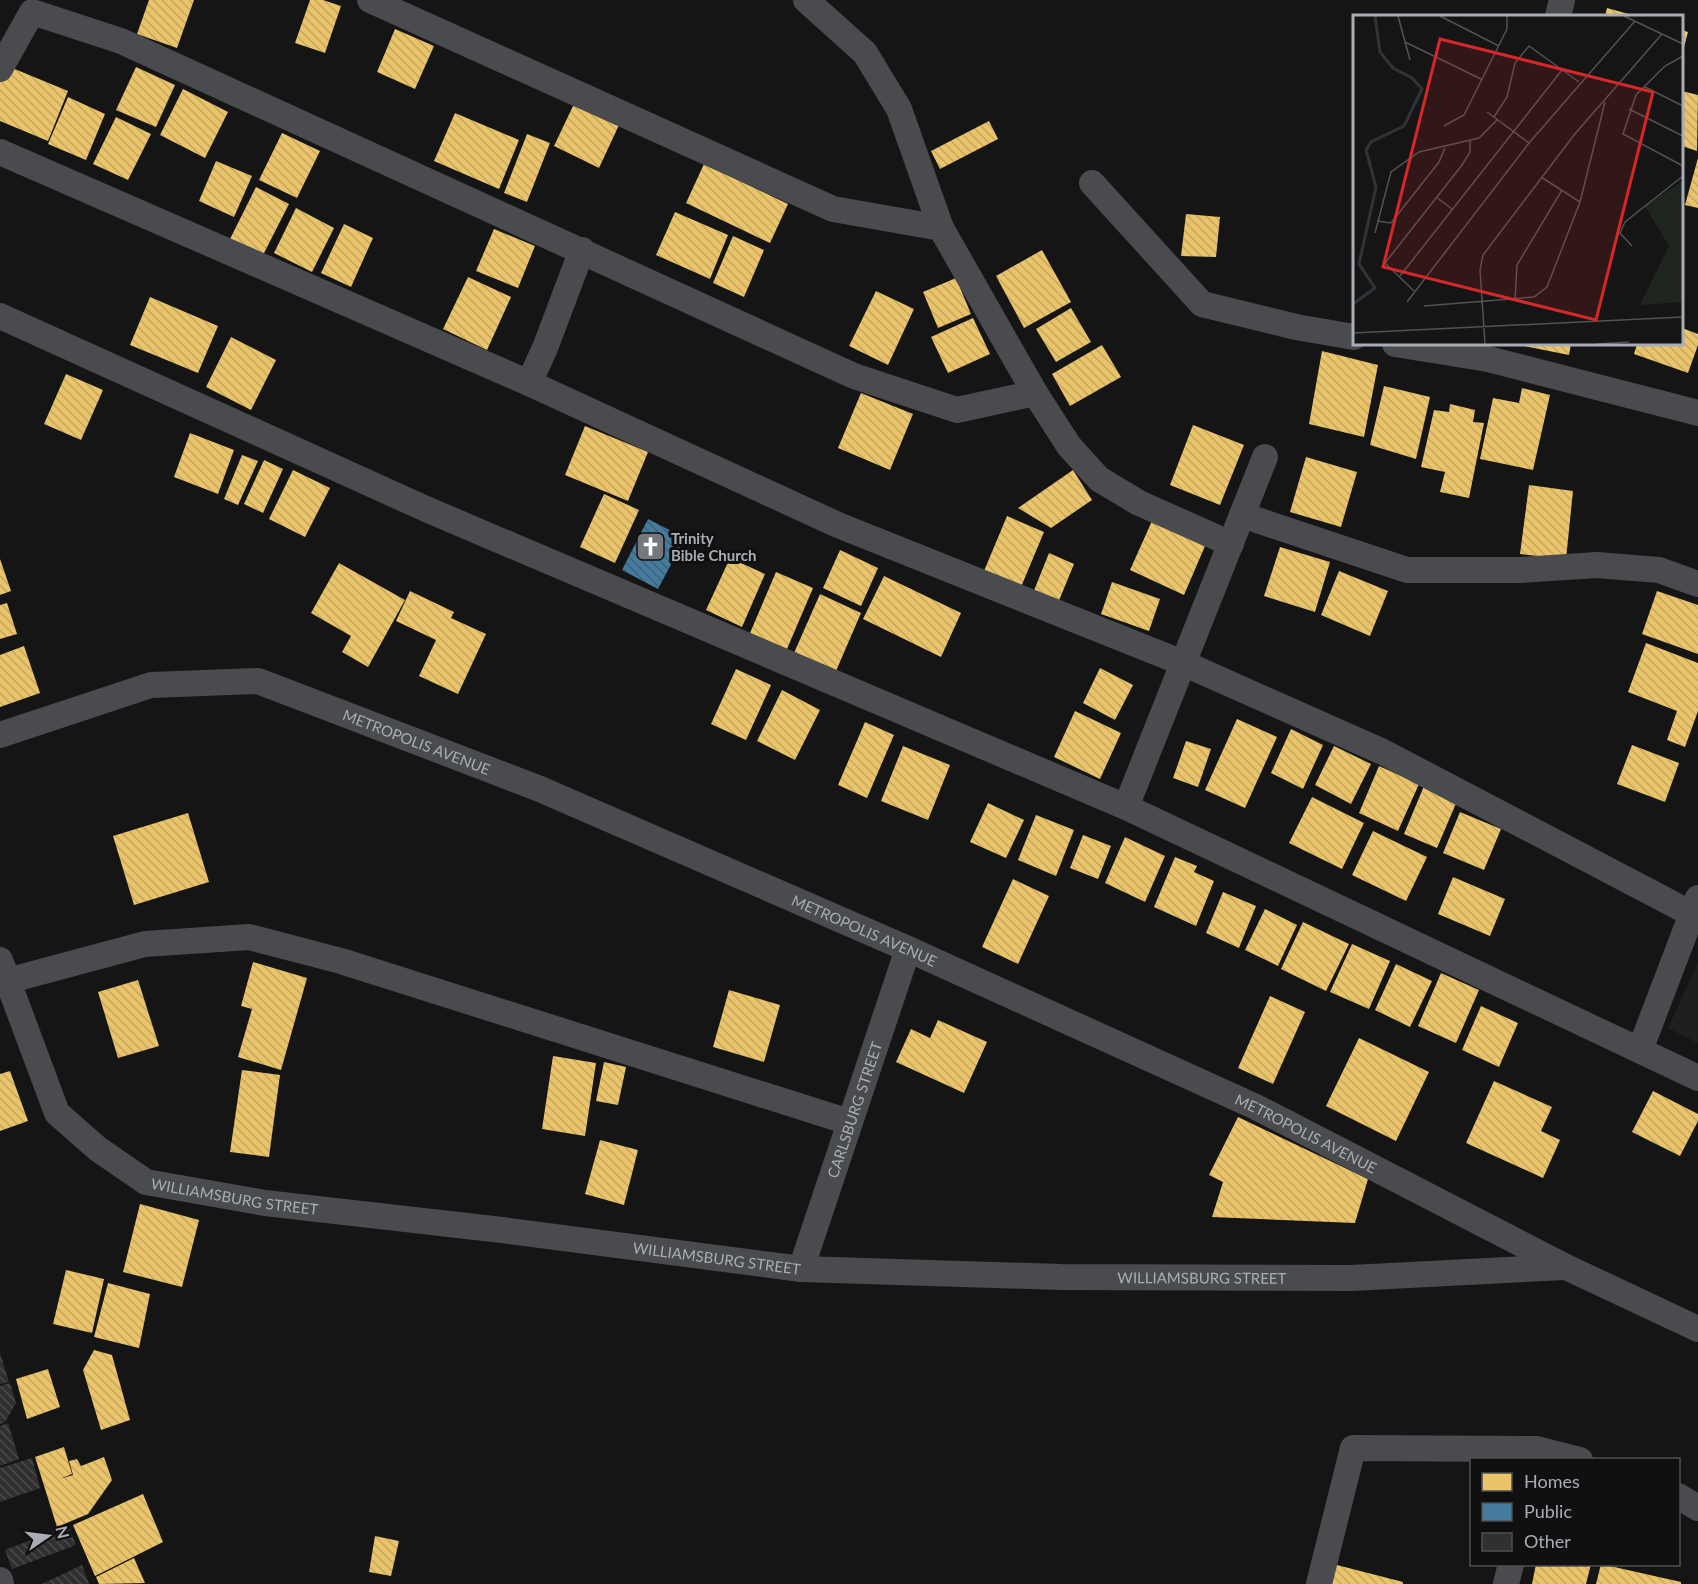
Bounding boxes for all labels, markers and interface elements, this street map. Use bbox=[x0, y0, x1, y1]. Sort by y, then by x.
inset map bbox=[1353, 15, 1683, 345]
place label: Trinity Bible Church bbox=[671, 529, 756, 564]
church icon: Trinity Bible Church bbox=[634, 531, 666, 563]
street label: METROPOLIS AVENUE bbox=[340, 705, 493, 778]
street label: METROPOLIS AVENUE bbox=[789, 891, 940, 970]
street label: CARLSBURG STREET bbox=[823, 1039, 886, 1180]
street label: METROPOLIS AVENUE bbox=[1232, 1090, 1380, 1177]
street label: WILLIAMSBURG STREET bbox=[150, 1174, 319, 1218]
street label: WILLIAMSBURG STREET bbox=[632, 1238, 802, 1278]
street label: WILLIAMSBURG STREET bbox=[1117, 1268, 1287, 1287]
legend bbox=[1470, 1458, 1680, 1566]
text: Homes bbox=[1524, 1470, 1580, 1492]
text: Public bbox=[1524, 1500, 1572, 1522]
north arrow bbox=[18, 1506, 78, 1566]
text: N bbox=[52, 1524, 74, 1541]
text: Other bbox=[1524, 1530, 1571, 1552]

